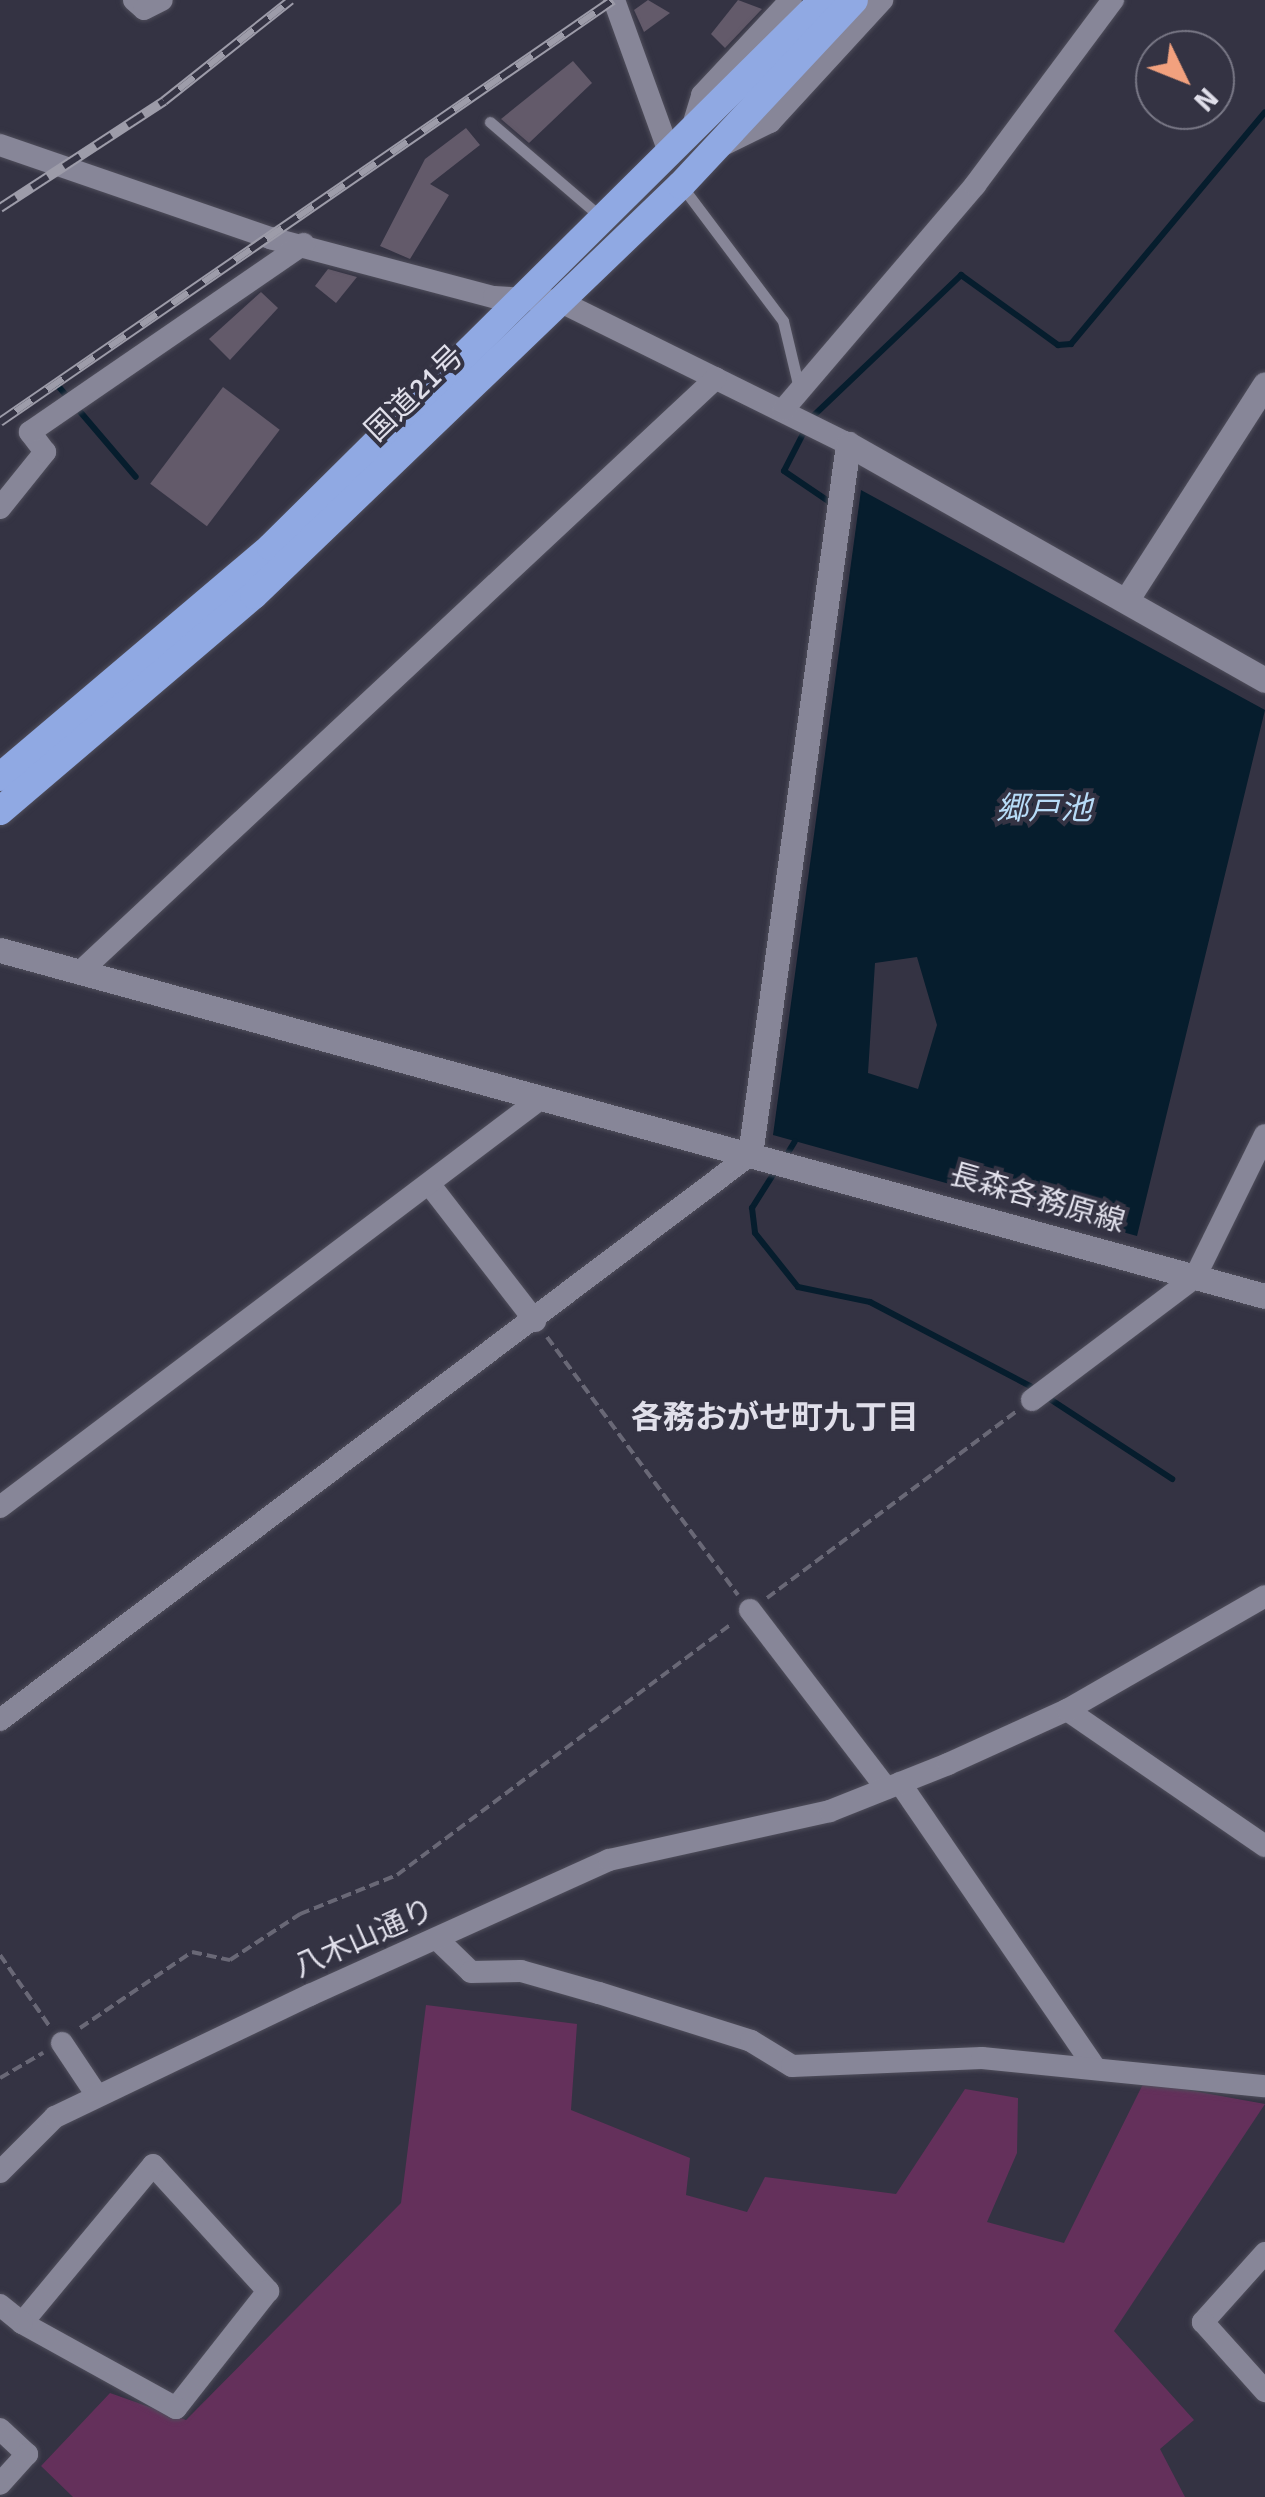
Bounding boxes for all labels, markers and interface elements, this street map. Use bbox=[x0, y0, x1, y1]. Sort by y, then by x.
north arrow bbox=[1135, 30, 1235, 130]
text: N bbox=[1186, 80, 1225, 118]
street label: 国道21号 bbox=[358, 339, 472, 449]
water label: 郷戸池 bbox=[996, 790, 1092, 828]
street label: 長森各務原線 bbox=[946, 1157, 1128, 1241]
district label: 各務おがせ町九丁目 bbox=[631, 1399, 919, 1437]
street label: 八木山通り bbox=[288, 1892, 440, 1986]

